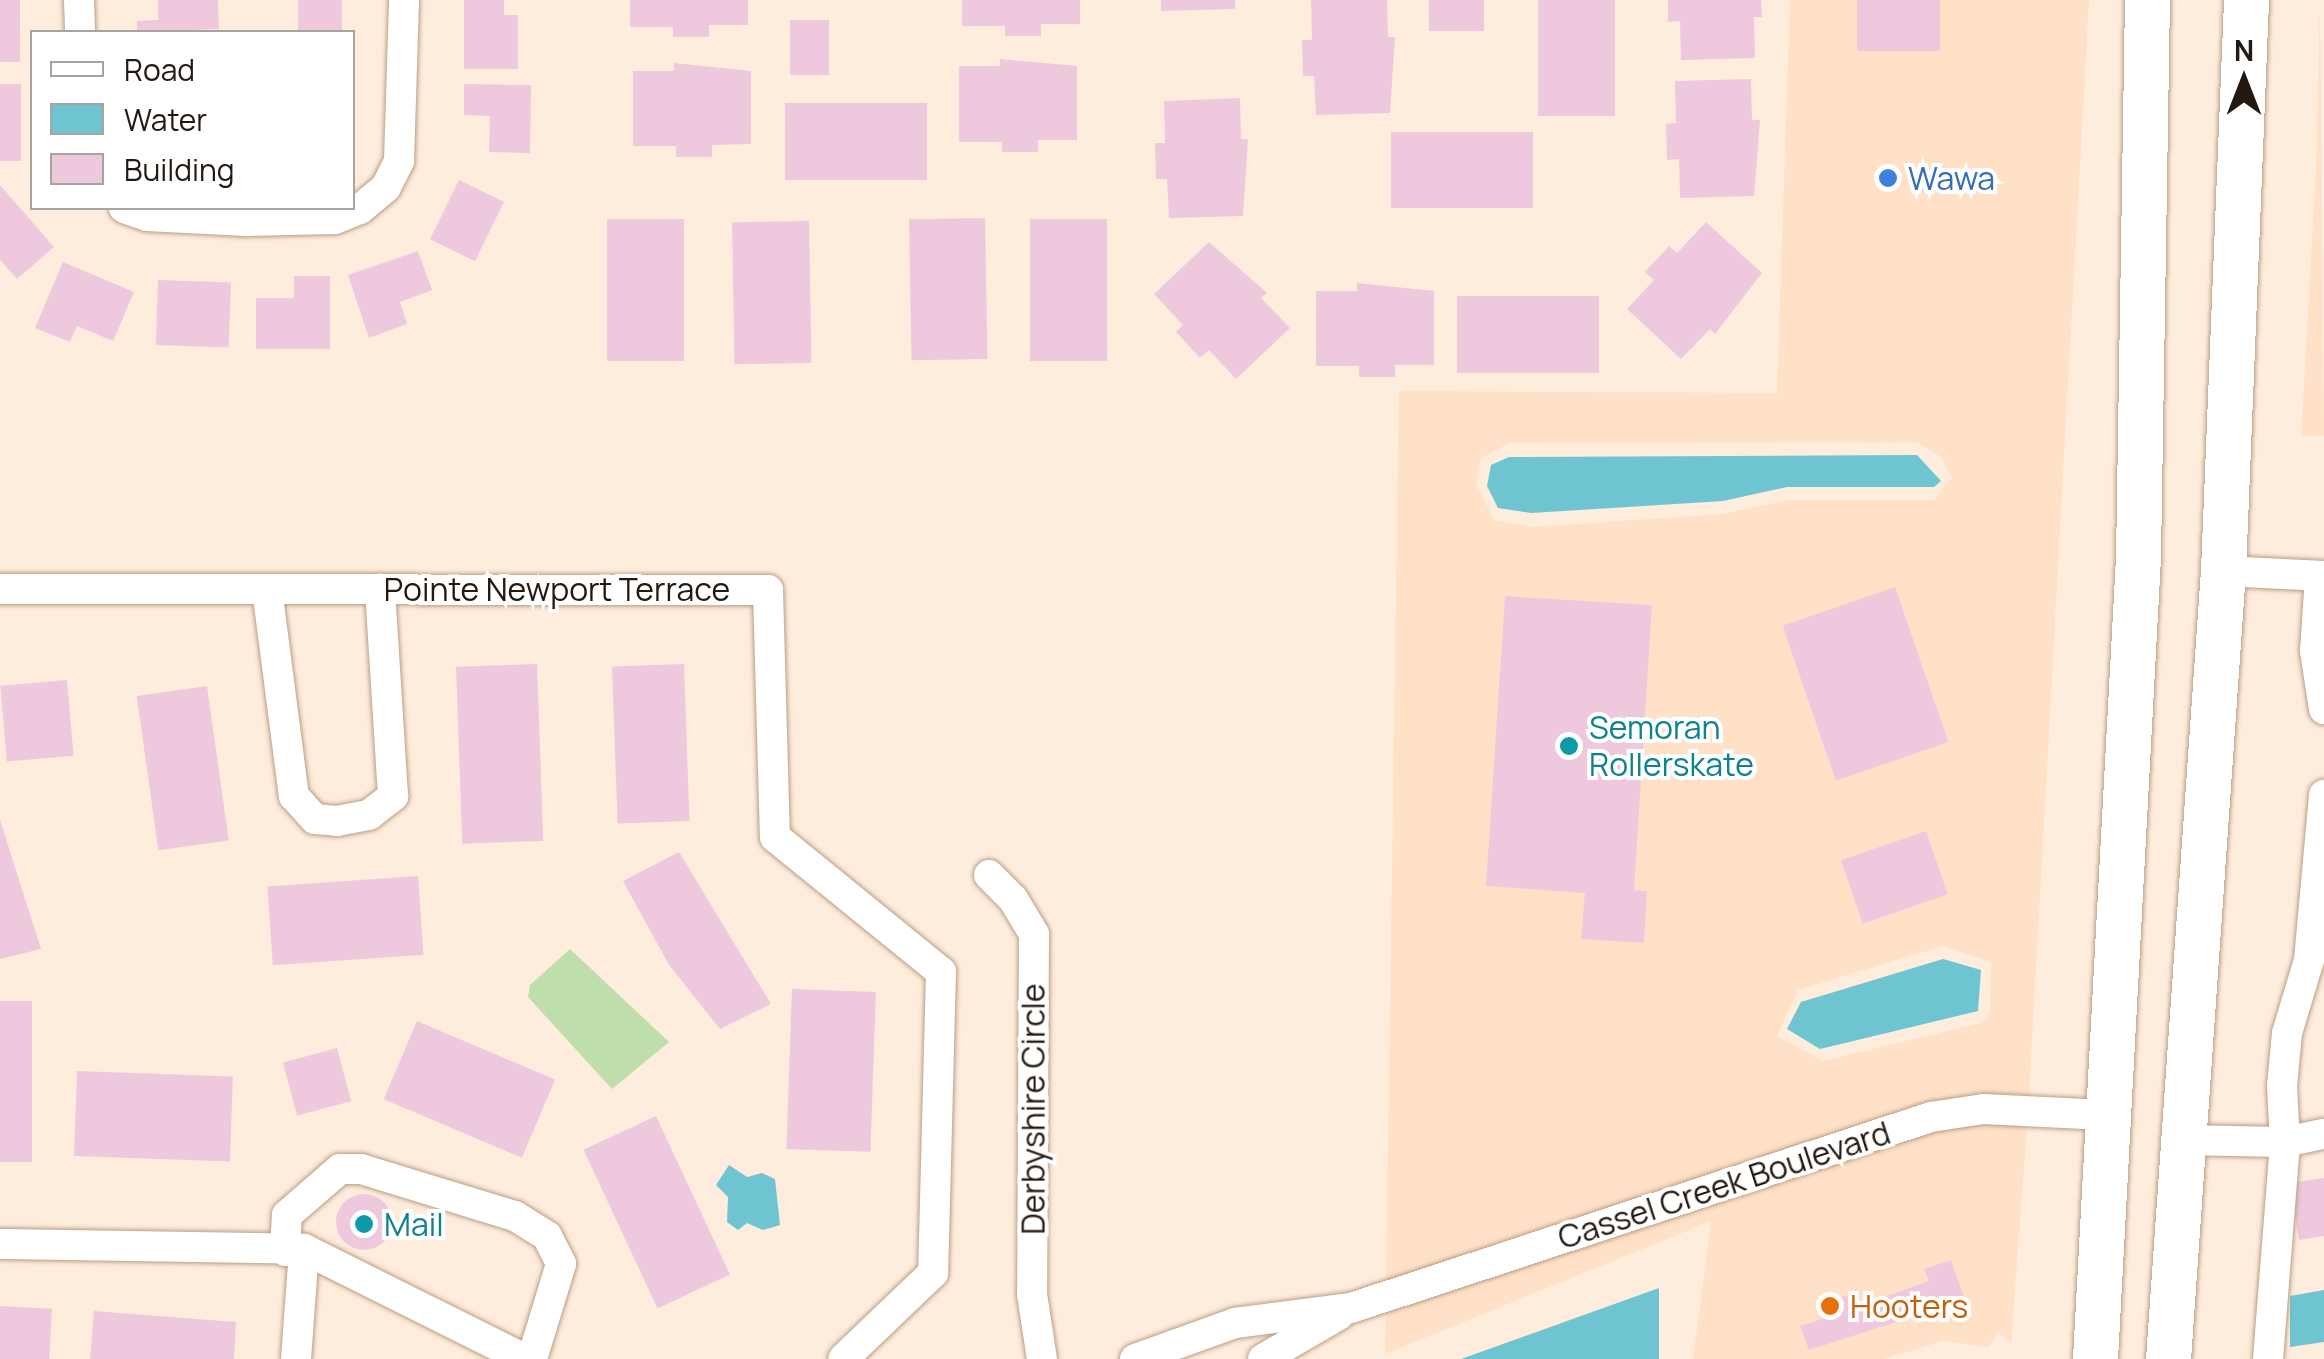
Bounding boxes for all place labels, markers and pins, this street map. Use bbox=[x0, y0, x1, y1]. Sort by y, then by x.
place label: Wawa bbox=[1908, 159, 1995, 197]
marker: Wawa bbox=[1877, 167, 1899, 189]
place label: Semoran Rollerskate bbox=[1589, 709, 1754, 784]
marker: Semoran Rollerskate bbox=[1558, 735, 1580, 757]
place label: Mail bbox=[384, 1205, 444, 1243]
marker: Mail bbox=[353, 1213, 375, 1235]
place label: Hooters bbox=[1850, 1287, 1968, 1325]
marker: Hooters bbox=[1819, 1295, 1841, 1317]

